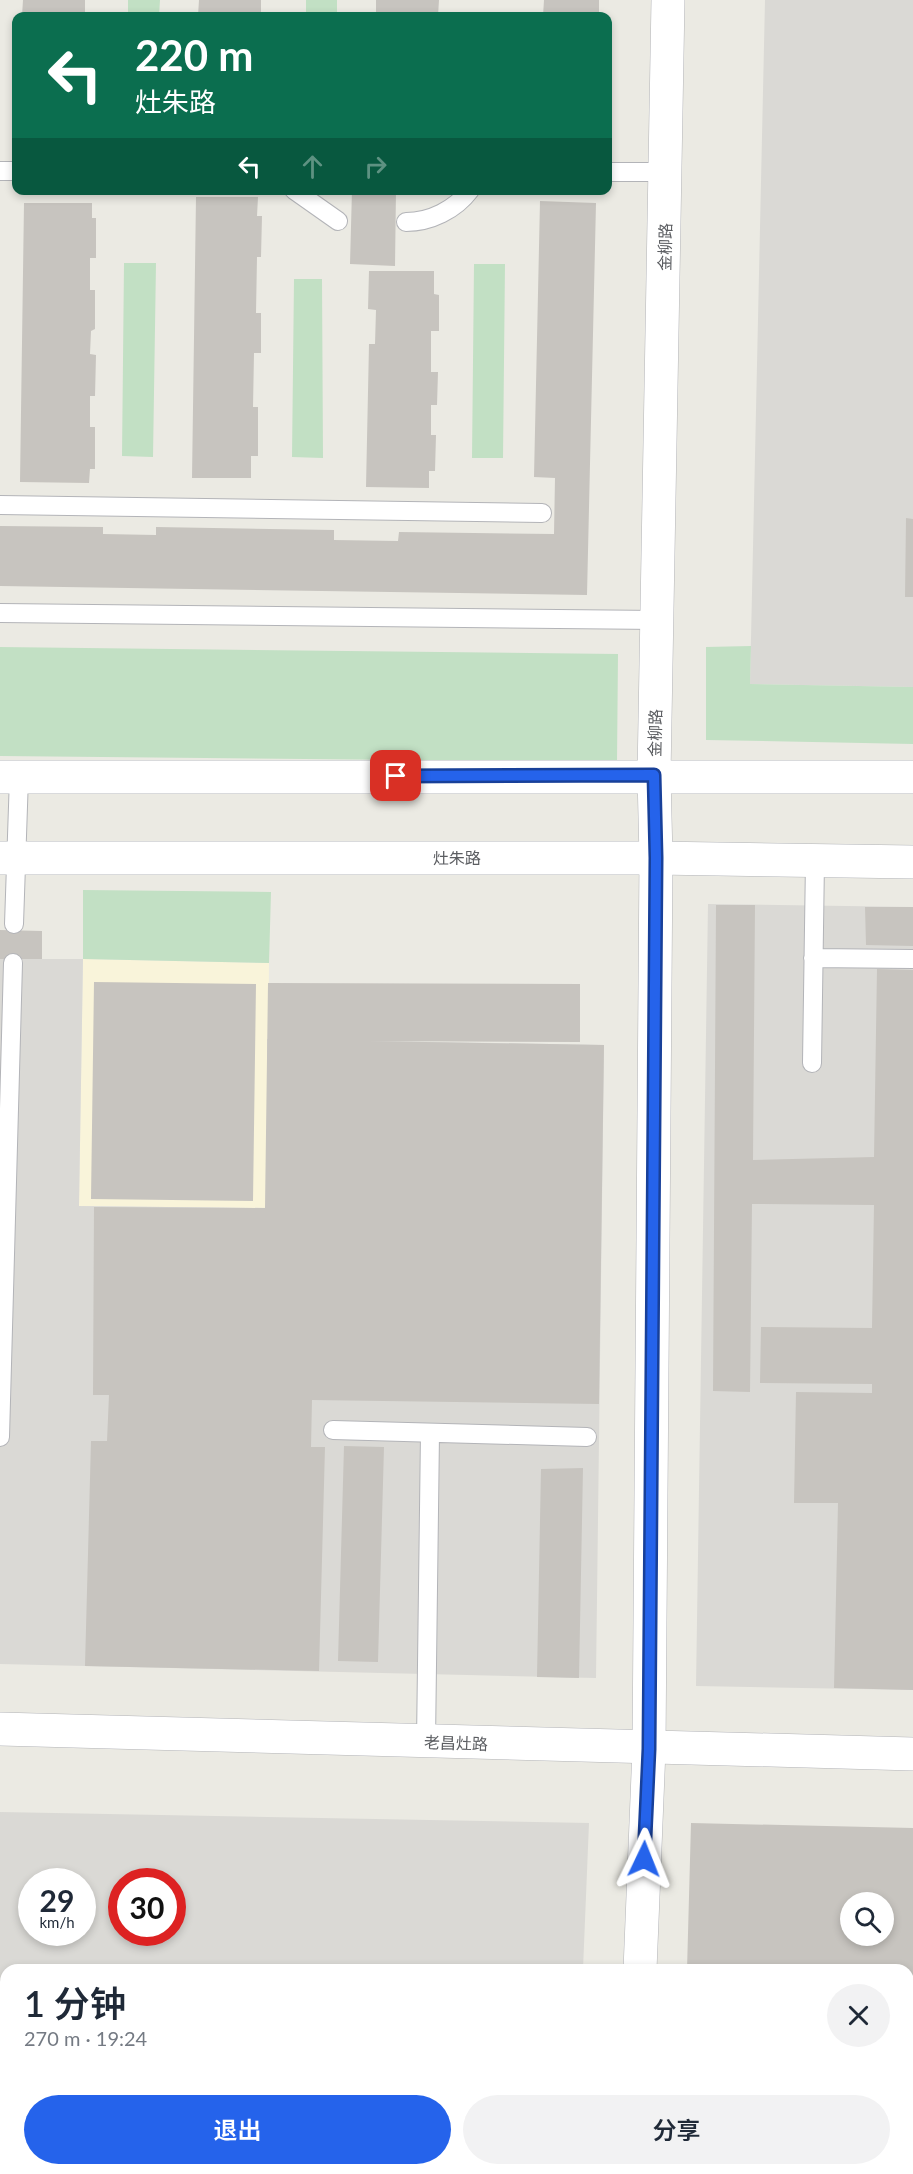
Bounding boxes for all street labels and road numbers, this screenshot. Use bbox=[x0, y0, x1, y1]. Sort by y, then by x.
street label: 金柳路 bbox=[655, 223, 674, 271]
street label: 金柳路 bbox=[645, 709, 664, 757]
street label: 灶朱路 bbox=[433, 848, 481, 867]
street label: 老昌灶路 bbox=[424, 1732, 488, 1753]

